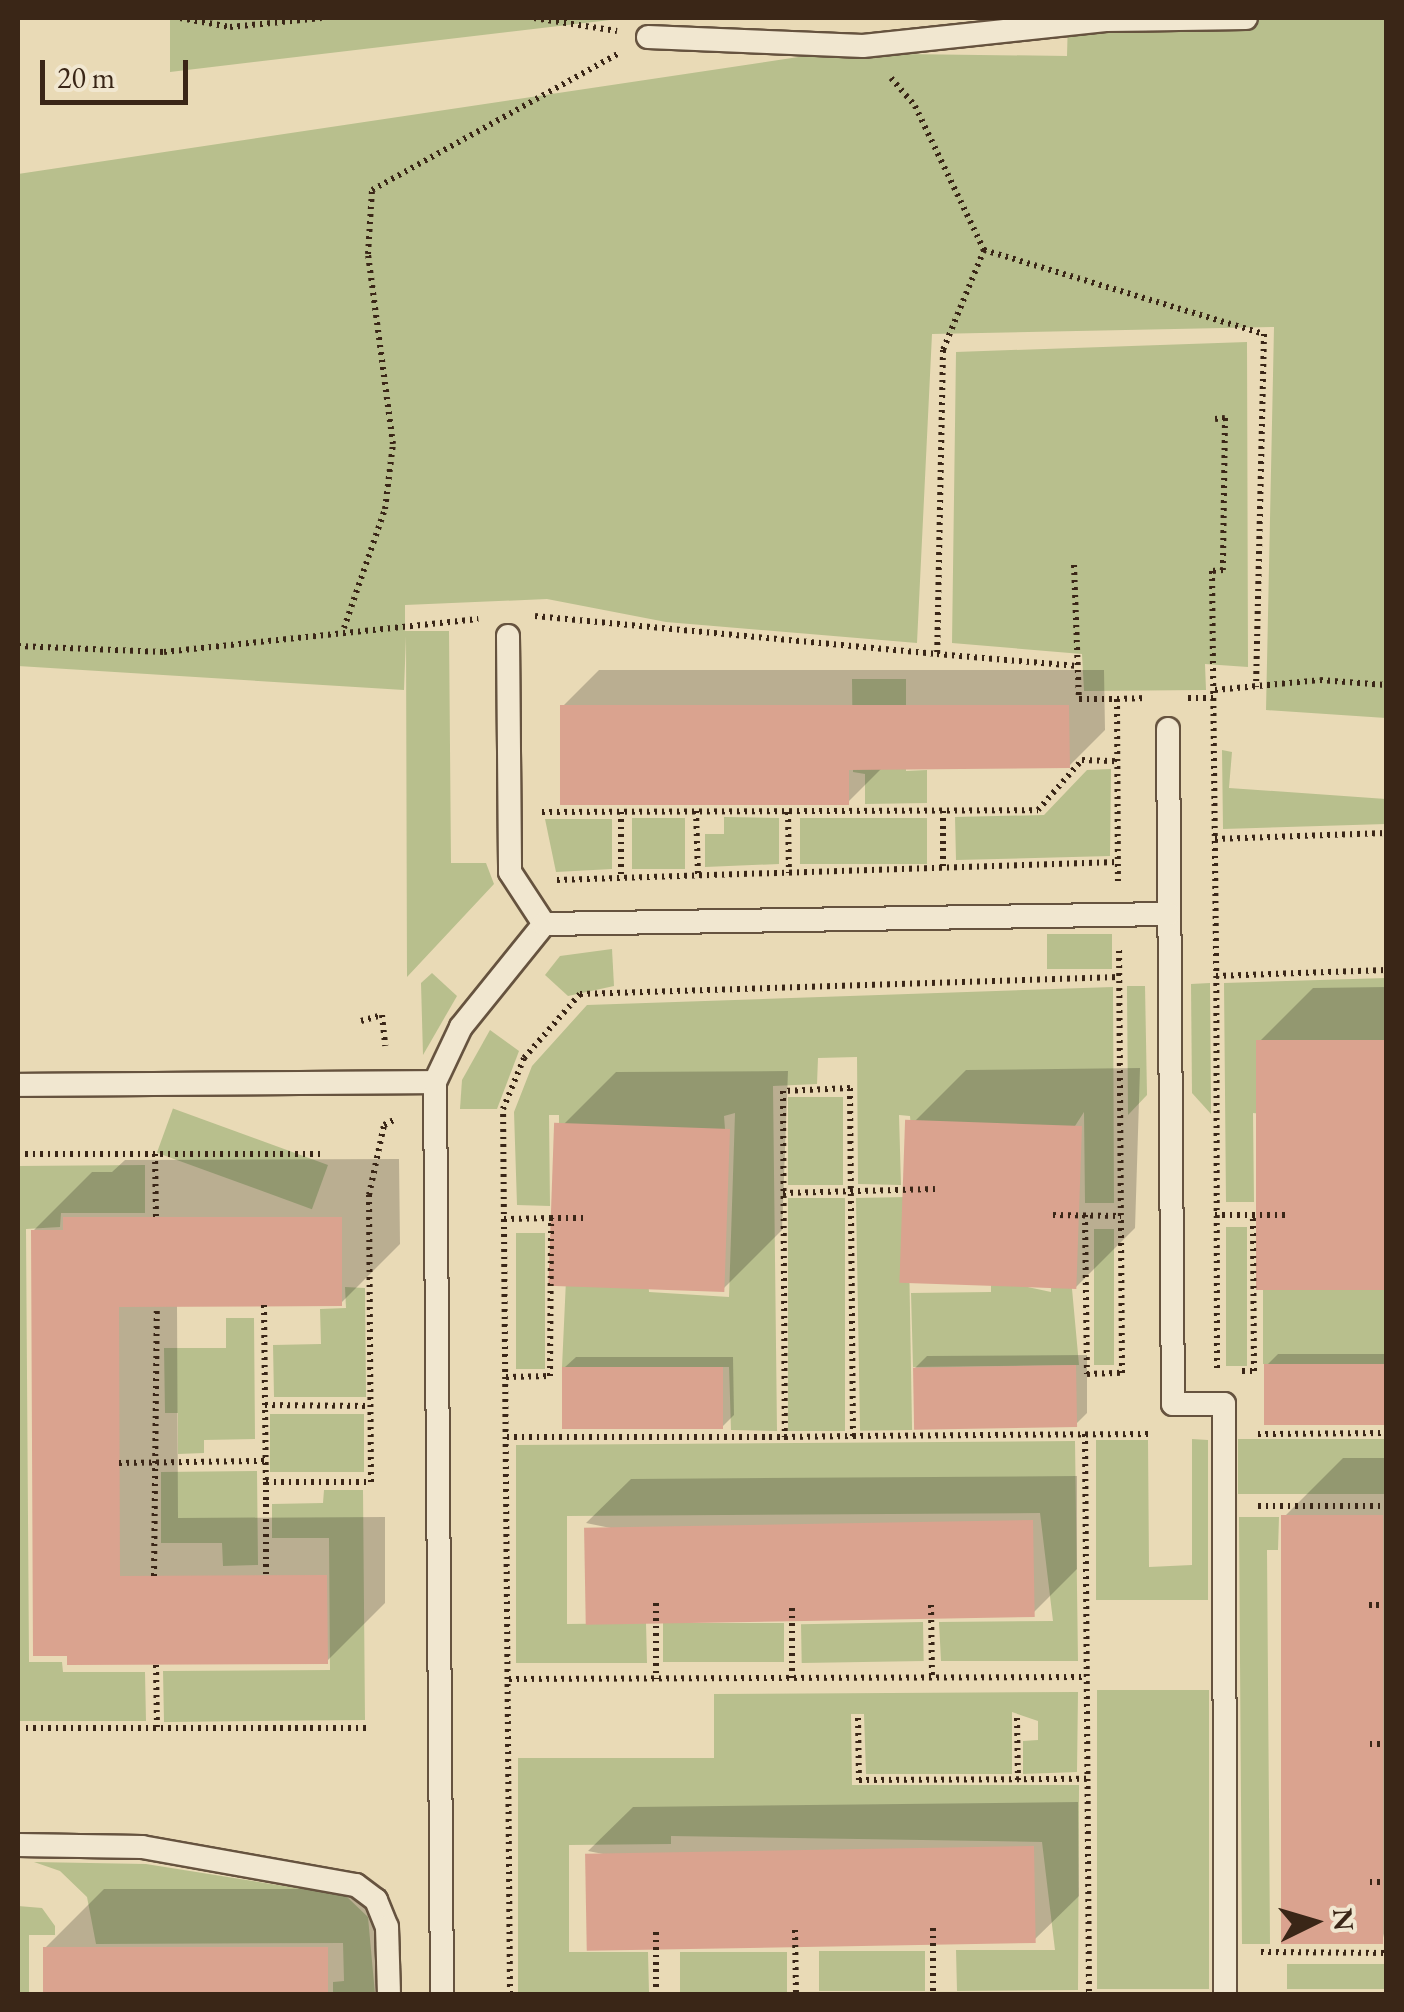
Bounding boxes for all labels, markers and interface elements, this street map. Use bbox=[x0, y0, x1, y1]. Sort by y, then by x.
scale bar bbox=[45, 40, 192, 102]
text: 20 m bbox=[57, 58, 115, 97]
north arrow bbox=[1264, 1872, 1364, 1972]
text: N bbox=[1325, 1907, 1363, 1932]

